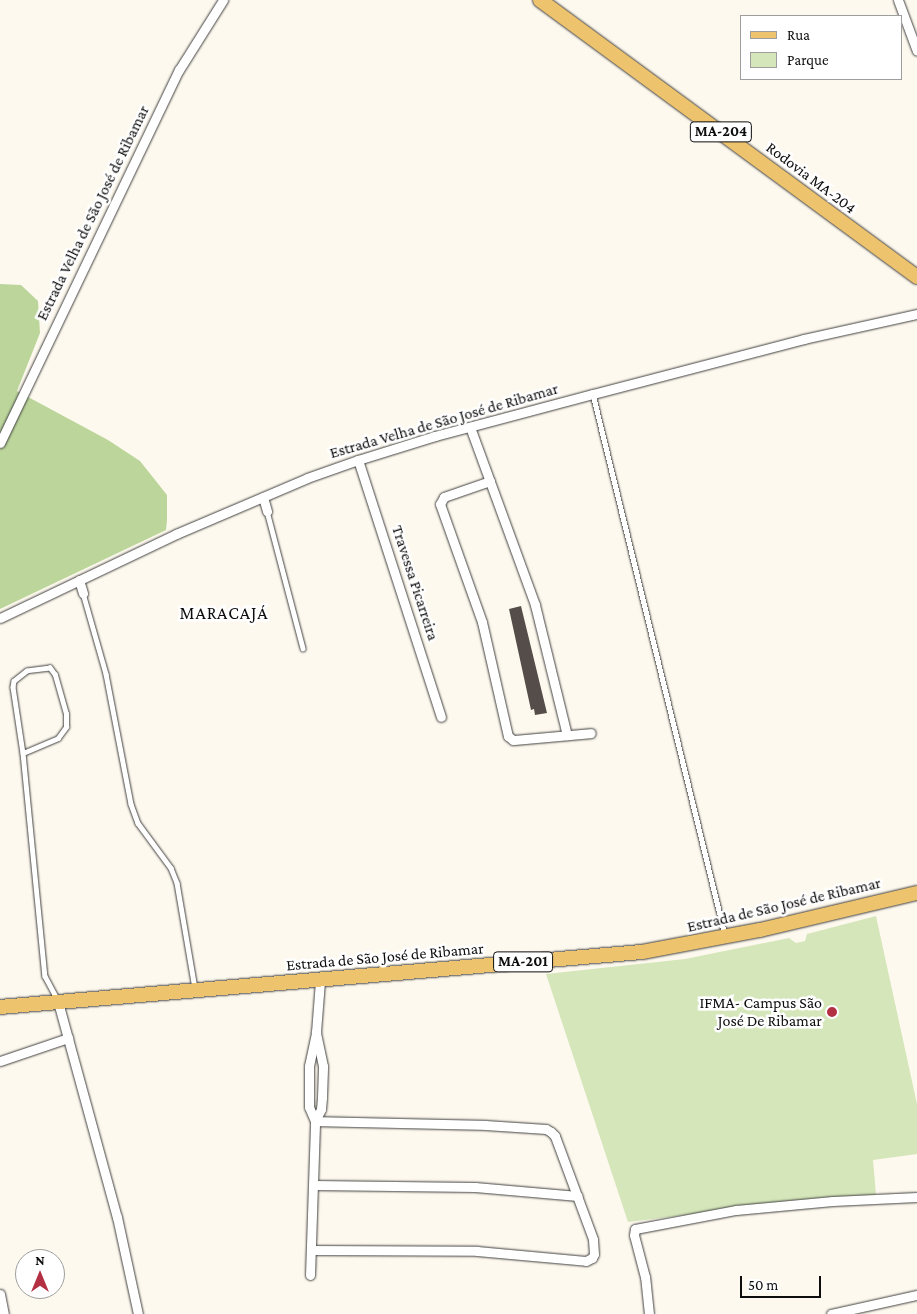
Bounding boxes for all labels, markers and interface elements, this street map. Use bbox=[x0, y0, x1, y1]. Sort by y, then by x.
legend bbox=[740, 15, 902, 80]
text: Rua bbox=[787, 27, 810, 43]
text: Parque bbox=[787, 52, 828, 68]
street label: Estrada Velha de São José de Ribamar bbox=[32, 102, 154, 324]
road number: MA-204 bbox=[690, 120, 752, 144]
street label: Rodovia MA-204 bbox=[762, 138, 860, 218]
street label: Estrada Velha de São José de Ribamar bbox=[327, 379, 561, 463]
street label: Travessa Picarreira bbox=[387, 523, 443, 643]
district label: MARACAJÁ bbox=[178, 602, 270, 624]
street label: Estrada de São José de Ribamar bbox=[685, 873, 883, 937]
street label: Estrada de São José de Ribamar bbox=[285, 939, 485, 975]
road number: MA-201 bbox=[493, 950, 553, 974]
place label: IFMA- Campus São José De Ribamar bbox=[700, 993, 822, 1031]
marker: IFMA- Campus São José De Ribamar bbox=[826, 1006, 838, 1018]
north arrow bbox=[15, 1249, 65, 1299]
text: N bbox=[35, 1252, 45, 1268]
scale bar bbox=[742, 1266, 823, 1298]
text: 50 m bbox=[748, 1277, 778, 1293]

